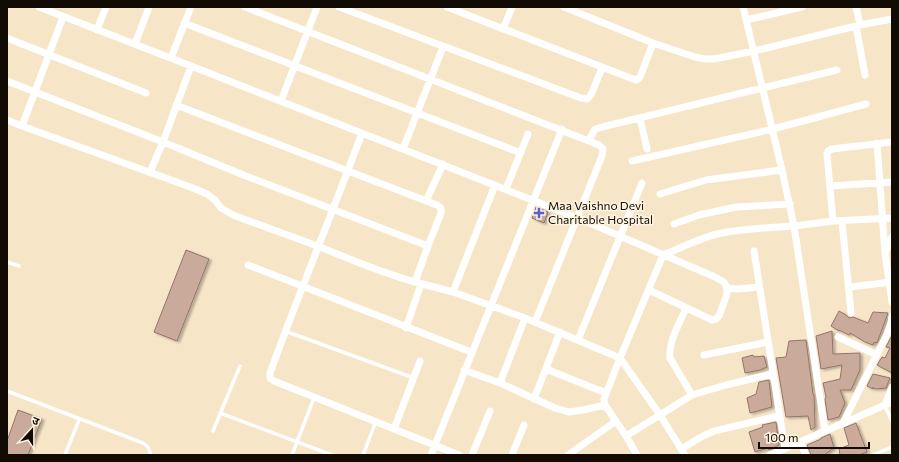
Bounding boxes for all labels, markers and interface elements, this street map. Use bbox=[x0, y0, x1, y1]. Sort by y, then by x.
place label: Maa Vaishno Devi Charitable Hospital bbox=[548, 198, 653, 226]
marker: Maa Vaishno Devi Charitable Hospital bbox=[533, 207, 545, 219]
north arrow bbox=[12, 410, 52, 450]
text: उ bbox=[30, 413, 42, 428]
scale bar bbox=[759, 424, 869, 450]
text: 100 m bbox=[765, 430, 799, 444]

